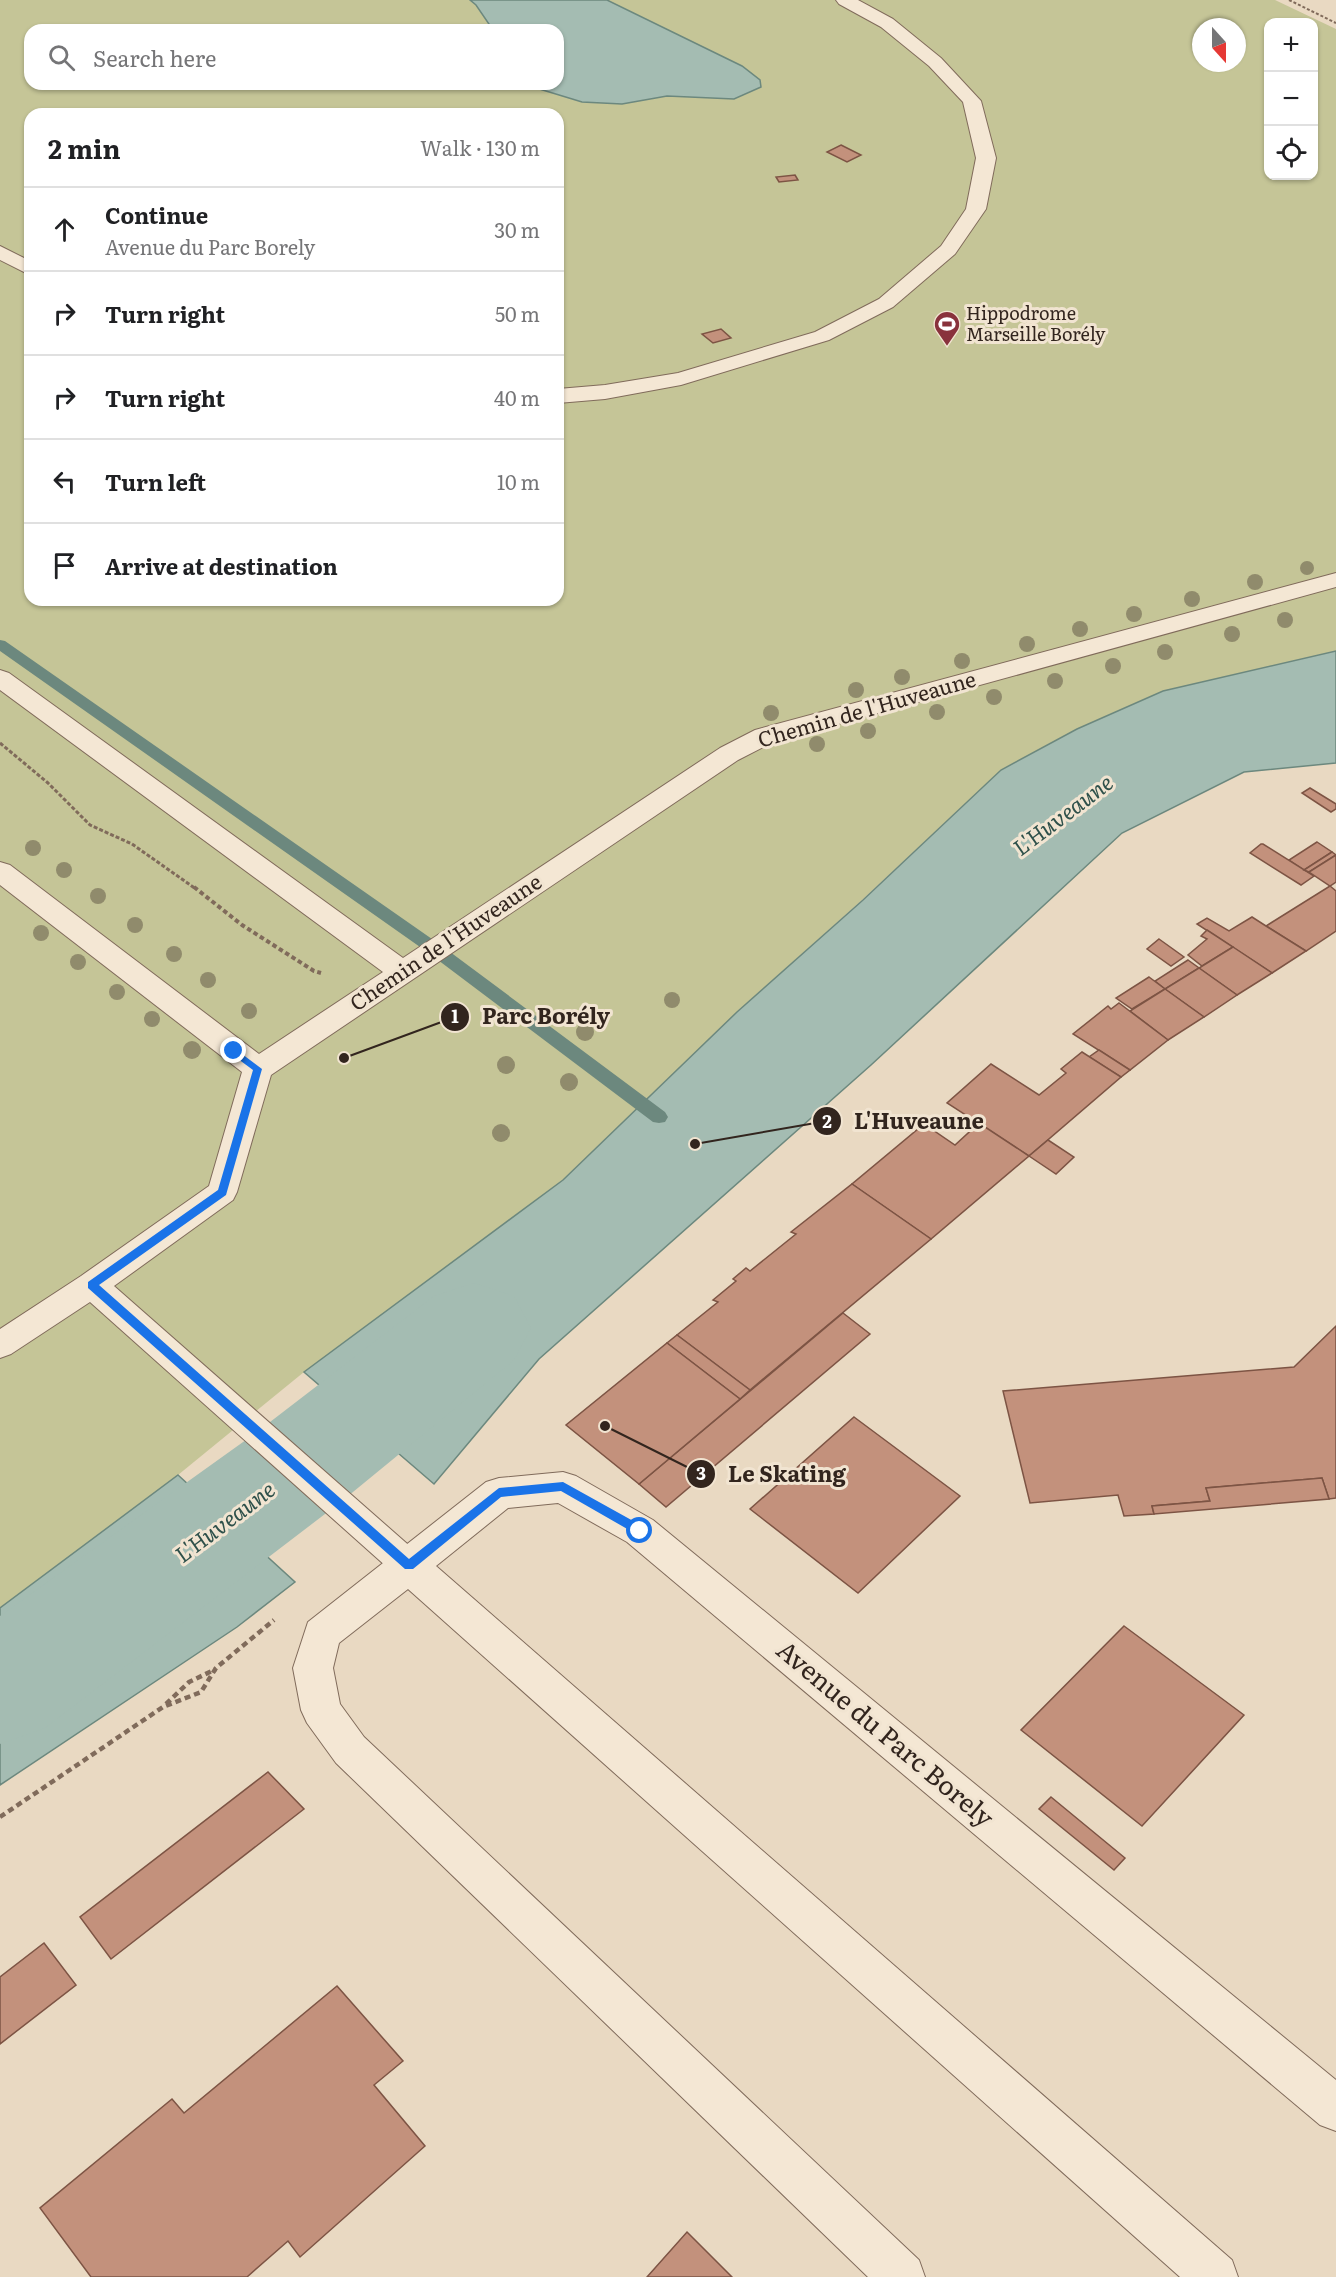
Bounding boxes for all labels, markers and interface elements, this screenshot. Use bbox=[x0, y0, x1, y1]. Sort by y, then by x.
north arrow bbox=[1192, 18, 1246, 72]
map controls bbox=[1264, 18, 1318, 180]
button: + bbox=[1264, 18, 1318, 72]
search box bbox=[24, 24, 564, 90]
icon: search bbox=[45, 41, 78, 74]
text: Search here bbox=[93, 41, 216, 74]
button: − bbox=[1264, 72, 1318, 126]
button: locate bbox=[1264, 126, 1318, 180]
text: 2 min bbox=[48, 128, 121, 167]
text: Walk · 130 m bbox=[420, 132, 540, 162]
text: Continue bbox=[105, 198, 208, 231]
icon: ahead bbox=[48, 213, 81, 246]
text: 30 m bbox=[494, 214, 540, 244]
text: Avenue du Parc Borely bbox=[105, 231, 315, 261]
icon: right bbox=[48, 297, 81, 330]
text: Turn right bbox=[105, 297, 225, 330]
text: 50 m bbox=[495, 298, 540, 328]
place label: Hippodrome Marseille Borély bbox=[966, 299, 1106, 347]
sports icon: Hippodrome Marseille Borély bbox=[932, 309, 962, 347]
icon: right bbox=[48, 381, 81, 414]
text: Turn right bbox=[105, 381, 225, 414]
text: 40 m bbox=[494, 382, 540, 412]
icon: left bbox=[48, 465, 81, 498]
text: Turn left bbox=[105, 465, 206, 498]
text: 10 m bbox=[497, 466, 540, 496]
icon: arrive bbox=[48, 549, 81, 582]
text: Arrive at destination bbox=[105, 549, 338, 582]
street label: Chemin de l'Huveaune bbox=[754, 662, 979, 754]
water label: L'Huveaune bbox=[1005, 765, 1119, 863]
street label: Chemin de l'Huveaune bbox=[342, 865, 547, 1017]
callout: Parc Borély bbox=[440, 997, 622, 1037]
text: Parc Borély bbox=[482, 998, 611, 1031]
text: 1 bbox=[451, 1002, 459, 1029]
route end bbox=[220, 1037, 246, 1063]
callout: L'Huveaune bbox=[812, 1101, 996, 1141]
text: L'Huveaune bbox=[854, 1103, 984, 1136]
text: 2 bbox=[822, 1107, 832, 1134]
callout: Le Skating bbox=[686, 1454, 858, 1494]
text: Le Skating bbox=[728, 1456, 847, 1489]
text: 3 bbox=[696, 1459, 706, 1486]
water label: L'Huveaune bbox=[167, 1472, 281, 1570]
route start bbox=[626, 1517, 652, 1543]
street label: Avenue du Parc Borely bbox=[769, 1629, 1004, 1835]

